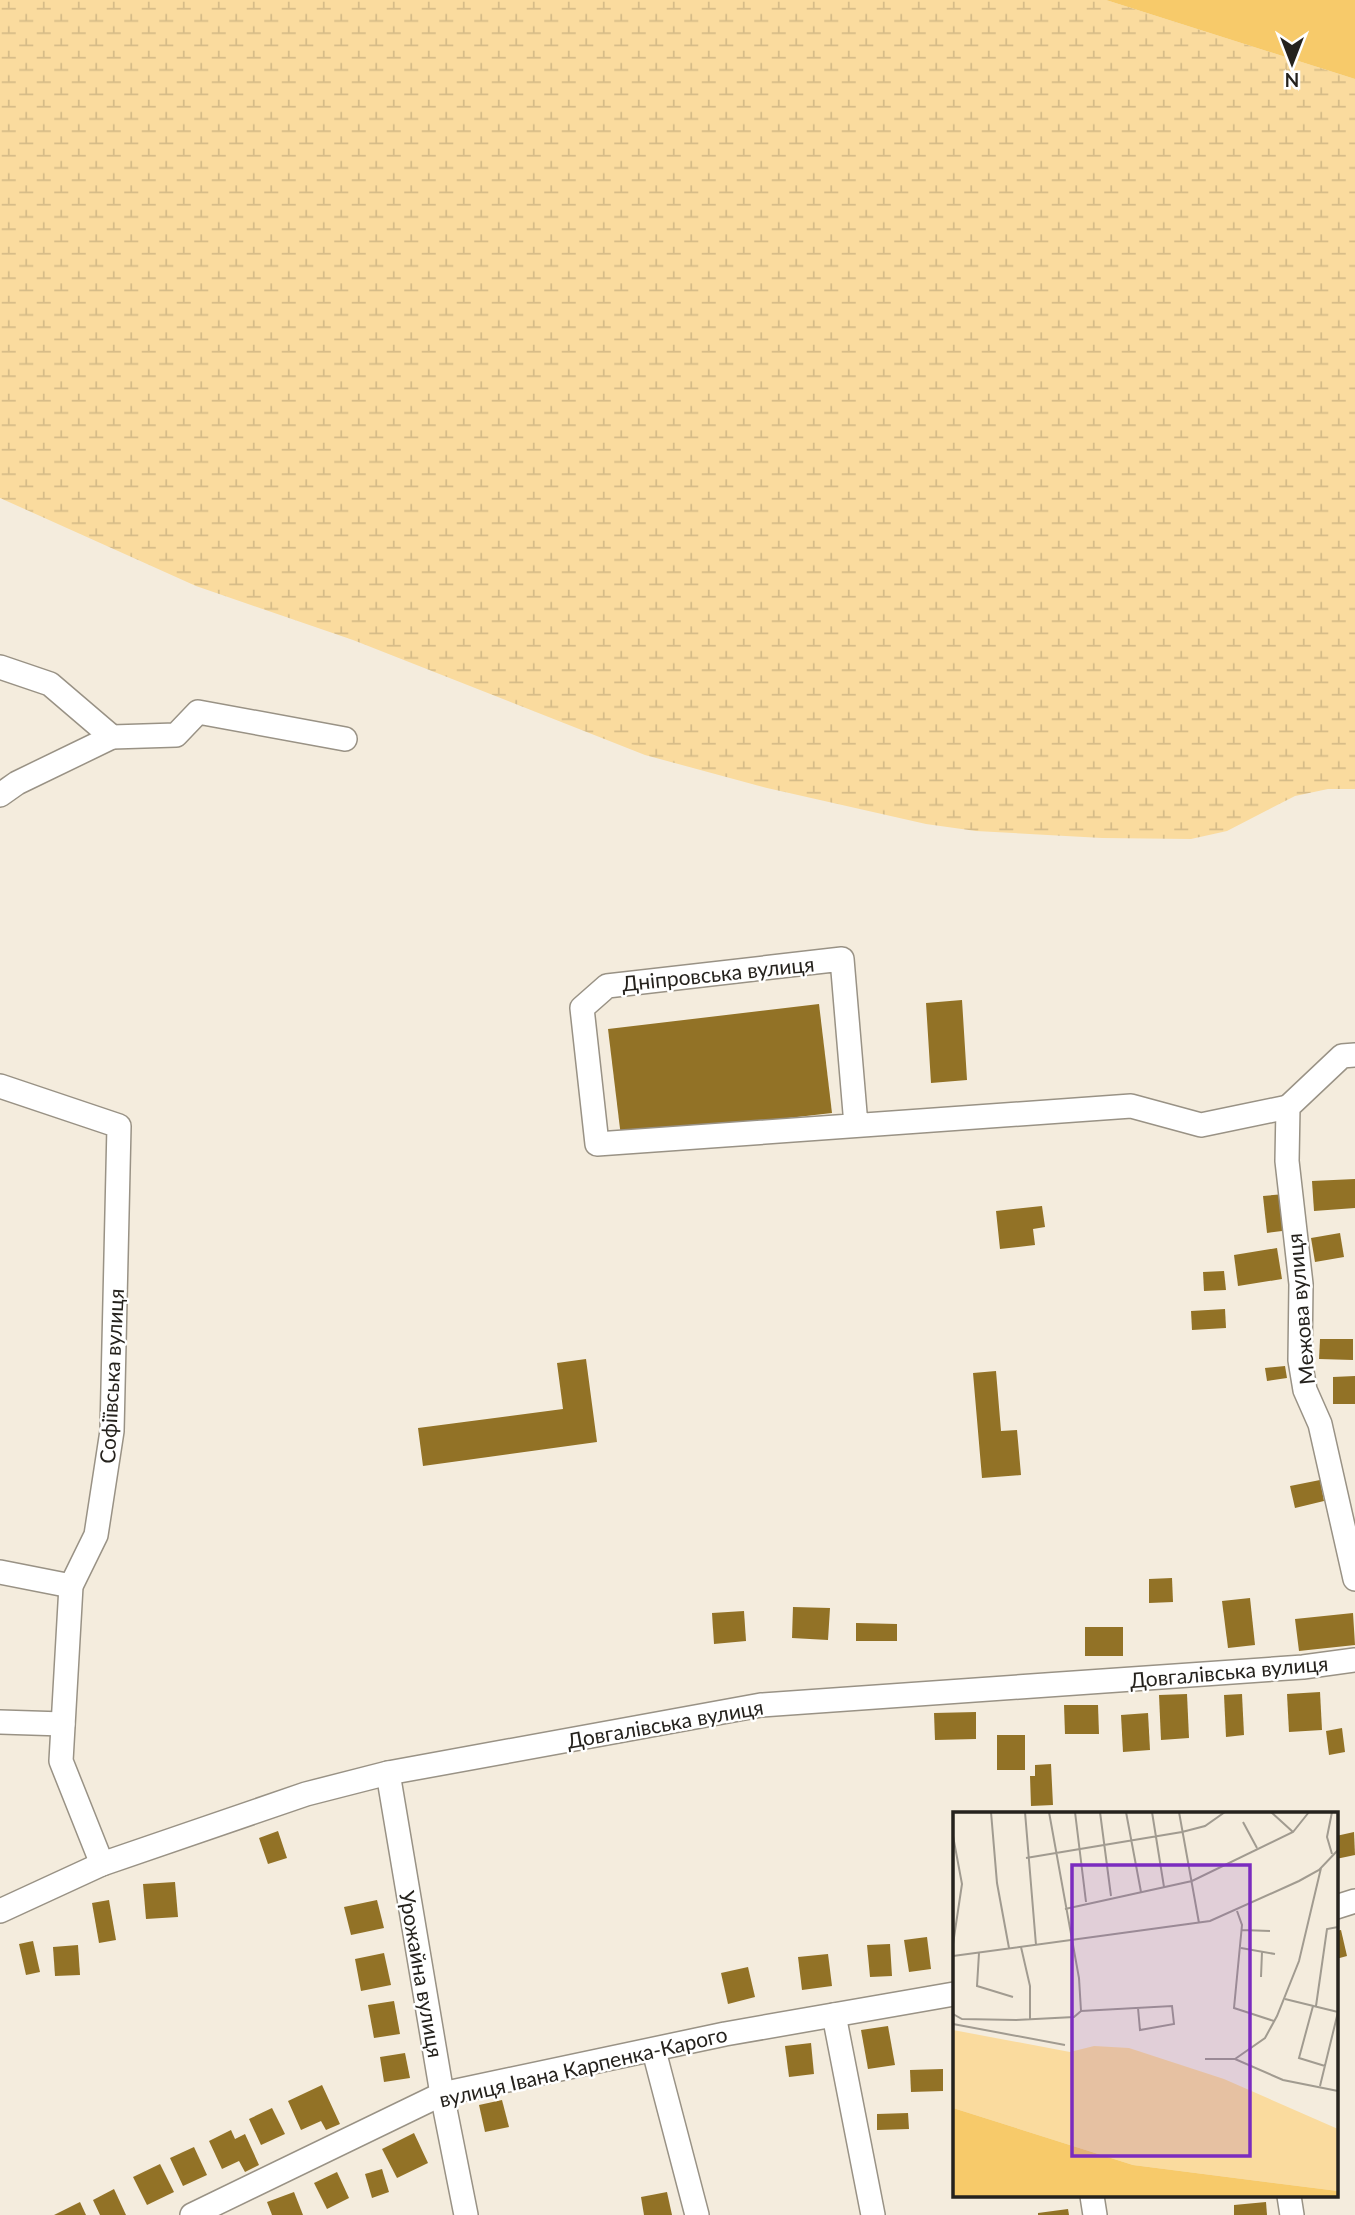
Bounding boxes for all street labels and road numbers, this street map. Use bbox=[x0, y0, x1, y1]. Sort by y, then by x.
street label: Дніпровська вулиця bbox=[621, 950, 815, 996]
street label: Межова вулиця bbox=[1281, 1232, 1319, 1386]
street label: Софіївська вулиця bbox=[94, 1288, 128, 1464]
street label: Довгалівська вулиця bbox=[1129, 1650, 1329, 1692]
street label: Довгалівська вулиця bbox=[565, 1693, 765, 1753]
street label: Урожайна вулиця bbox=[395, 1889, 449, 2059]
street label: вулиця Івана Карпенка-Карого bbox=[436, 2021, 730, 2111]

